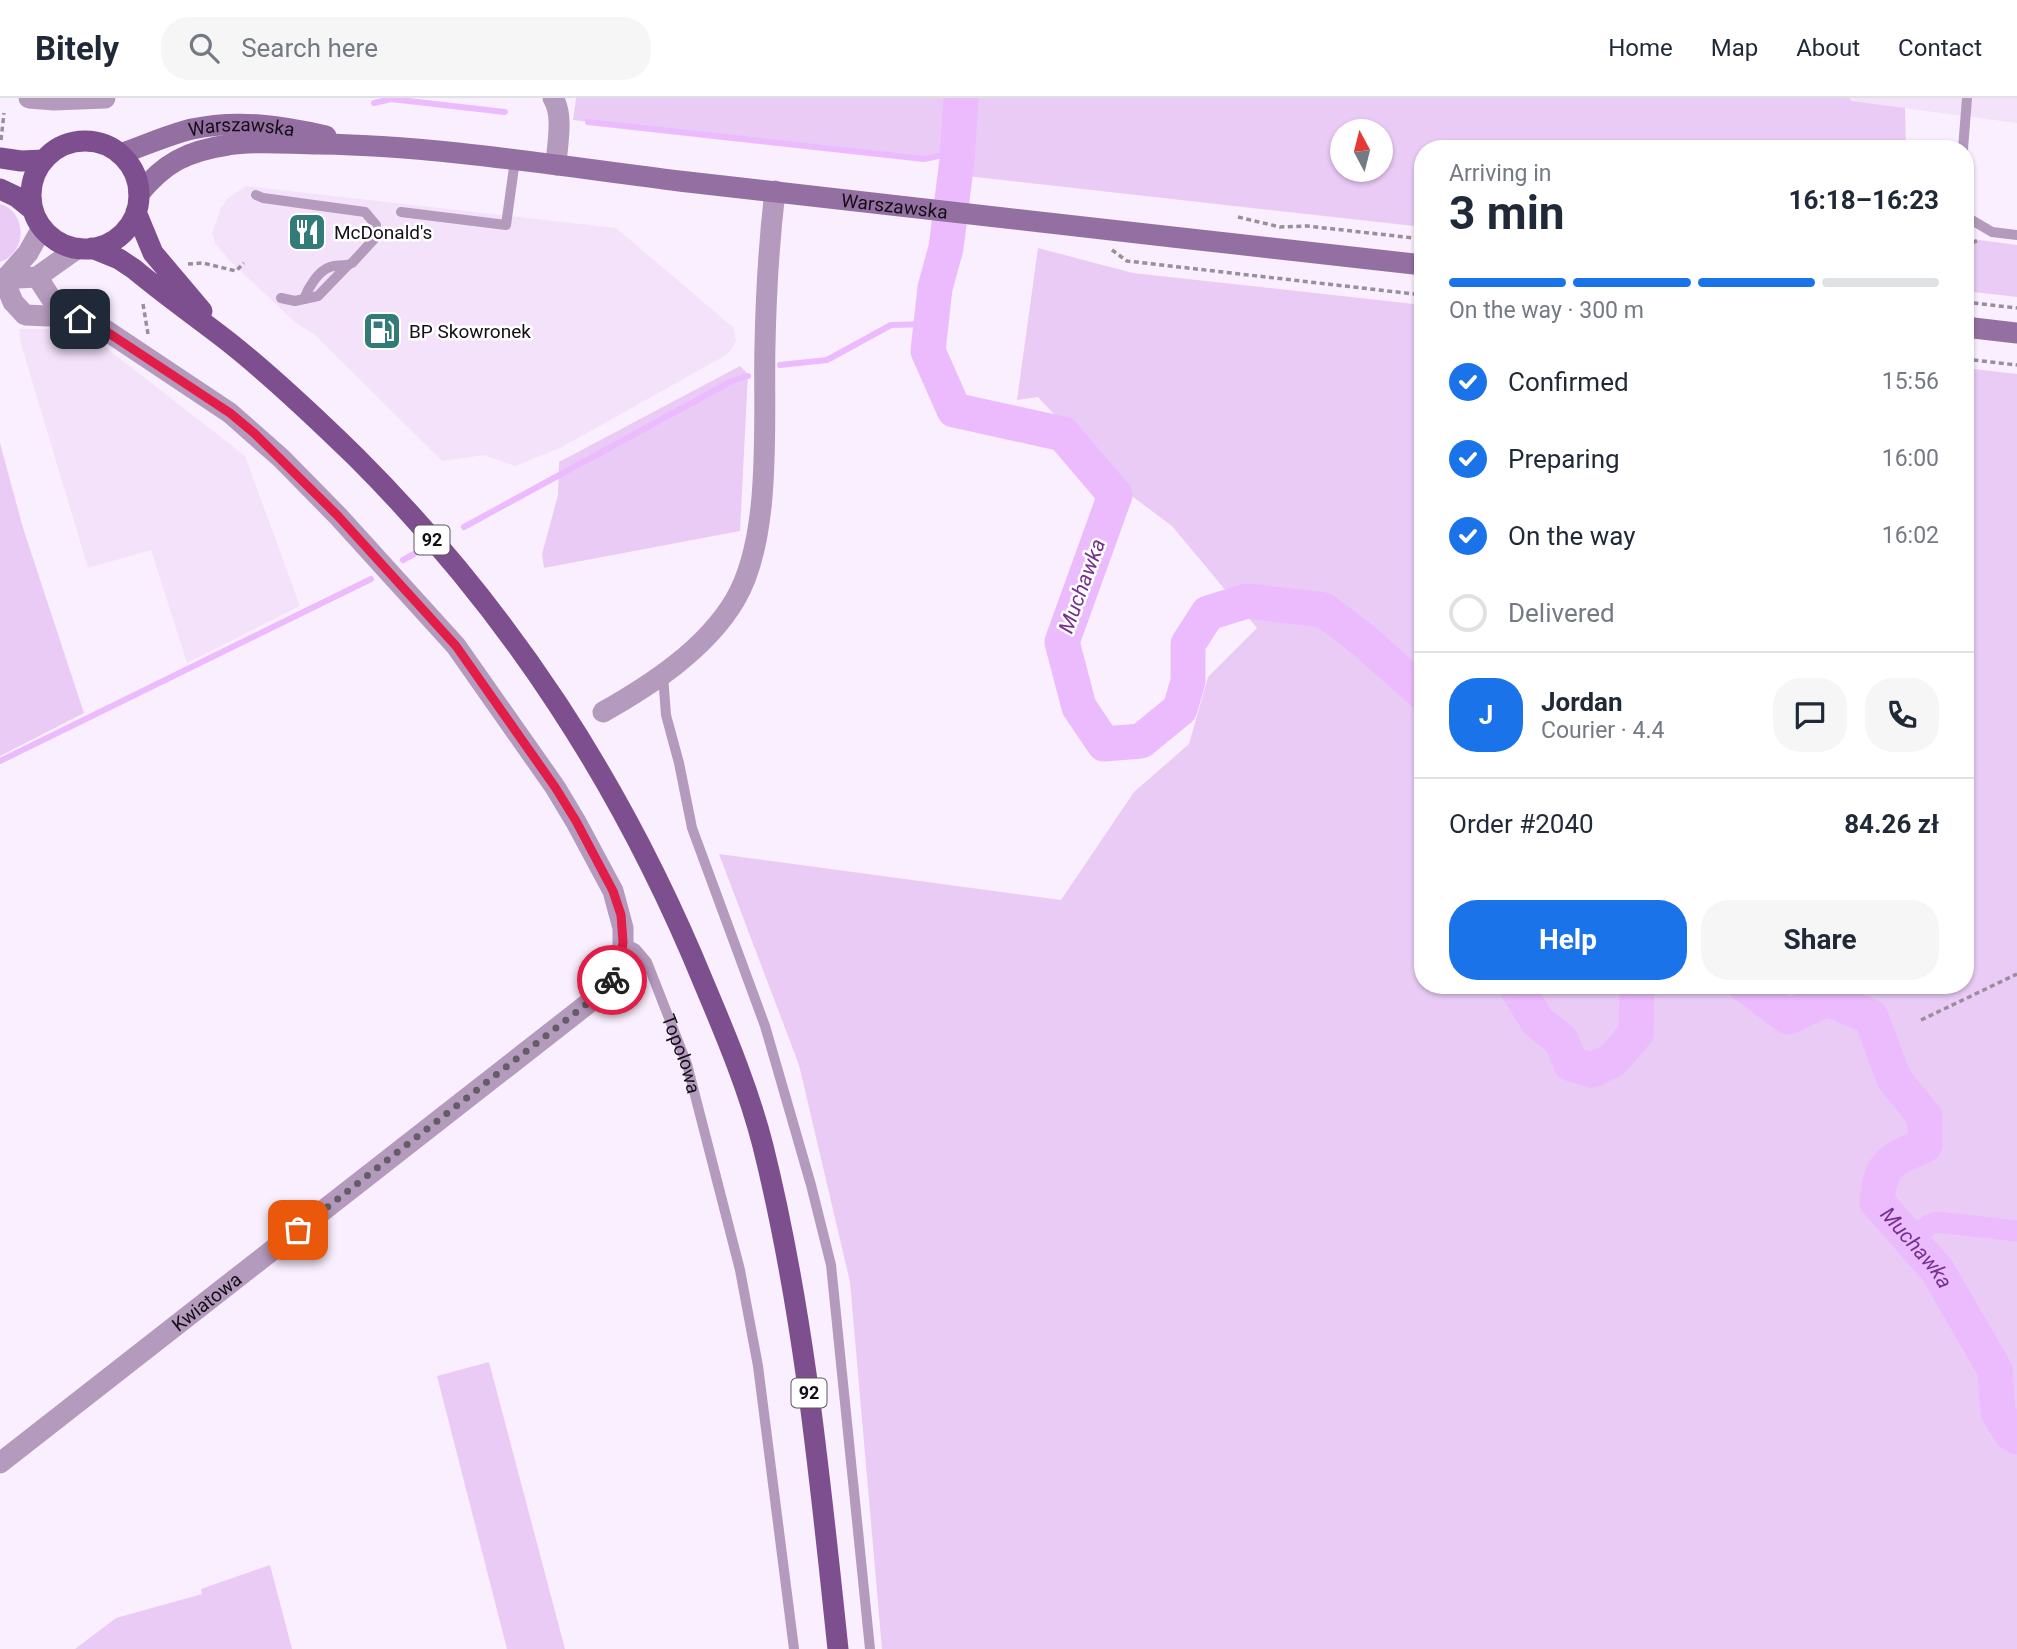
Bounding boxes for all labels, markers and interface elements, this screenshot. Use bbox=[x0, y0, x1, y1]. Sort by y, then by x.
search box bbox=[161, 17, 651, 80]
text: Bitely bbox=[35, 29, 119, 68]
icon: search bbox=[185, 29, 223, 67]
text: Search here bbox=[241, 33, 378, 63]
text: Home bbox=[1608, 34, 1673, 62]
text: Map bbox=[1711, 34, 1758, 62]
text: About bbox=[1796, 34, 1860, 62]
text: Contact bbox=[1898, 34, 1982, 62]
street label: Warszawska bbox=[186, 113, 296, 141]
north arrow bbox=[1330, 119, 1393, 182]
map controls bbox=[1330, 119, 1393, 182]
text: Arriving in bbox=[1449, 160, 1552, 187]
text: 16:18–16:23 bbox=[1789, 185, 1939, 215]
text: 3 min bbox=[1449, 186, 1565, 240]
street label: Warszawska bbox=[840, 189, 949, 224]
restaurant icon: McDonald's bbox=[286, 211, 328, 253]
place label: McDonald's bbox=[334, 221, 432, 244]
pin bbox=[50, 289, 110, 349]
text: On the way · 300 m bbox=[1449, 297, 1644, 324]
icon: home bbox=[61, 300, 99, 338]
fuel station icon: BP Skowronek bbox=[361, 310, 403, 352]
place label: BP Skowronek bbox=[409, 320, 531, 343]
icon: check bbox=[1449, 363, 1487, 401]
text: Confirmed bbox=[1508, 367, 1629, 397]
text: 15:56 bbox=[1882, 368, 1939, 395]
icon: check bbox=[1449, 440, 1487, 478]
text: Preparing bbox=[1508, 444, 1620, 474]
text: 16:00 bbox=[1882, 445, 1939, 472]
icon: check bbox=[1449, 517, 1487, 555]
text: On the way bbox=[1508, 521, 1636, 551]
text: 16:02 bbox=[1882, 522, 1939, 549]
road number: 92 bbox=[414, 526, 450, 555]
water label: Muchawka bbox=[1054, 536, 1110, 636]
text: Delivered bbox=[1508, 598, 1615, 628]
button: chat bbox=[1773, 678, 1847, 752]
button: phone bbox=[1865, 678, 1939, 752]
text: Jordan bbox=[1541, 687, 1623, 717]
text: J bbox=[1479, 700, 1493, 730]
text: Courier · 4.4 bbox=[1541, 717, 1664, 744]
text: Order #2040 bbox=[1449, 809, 1594, 839]
text: 84.26 zł bbox=[1844, 809, 1939, 839]
button: Help bbox=[1449, 900, 1687, 980]
button: Share bbox=[1701, 900, 1939, 980]
courier bbox=[577, 945, 647, 1015]
icon: bike bbox=[593, 961, 631, 999]
street label: Topolowa bbox=[657, 1011, 705, 1096]
pin bbox=[268, 1200, 328, 1260]
water label: Muchawka bbox=[1875, 1202, 1957, 1293]
icon: bag bbox=[279, 1211, 317, 1249]
street label: Kwiatowa bbox=[167, 1268, 246, 1336]
road number: 92 bbox=[792, 1378, 826, 1408]

